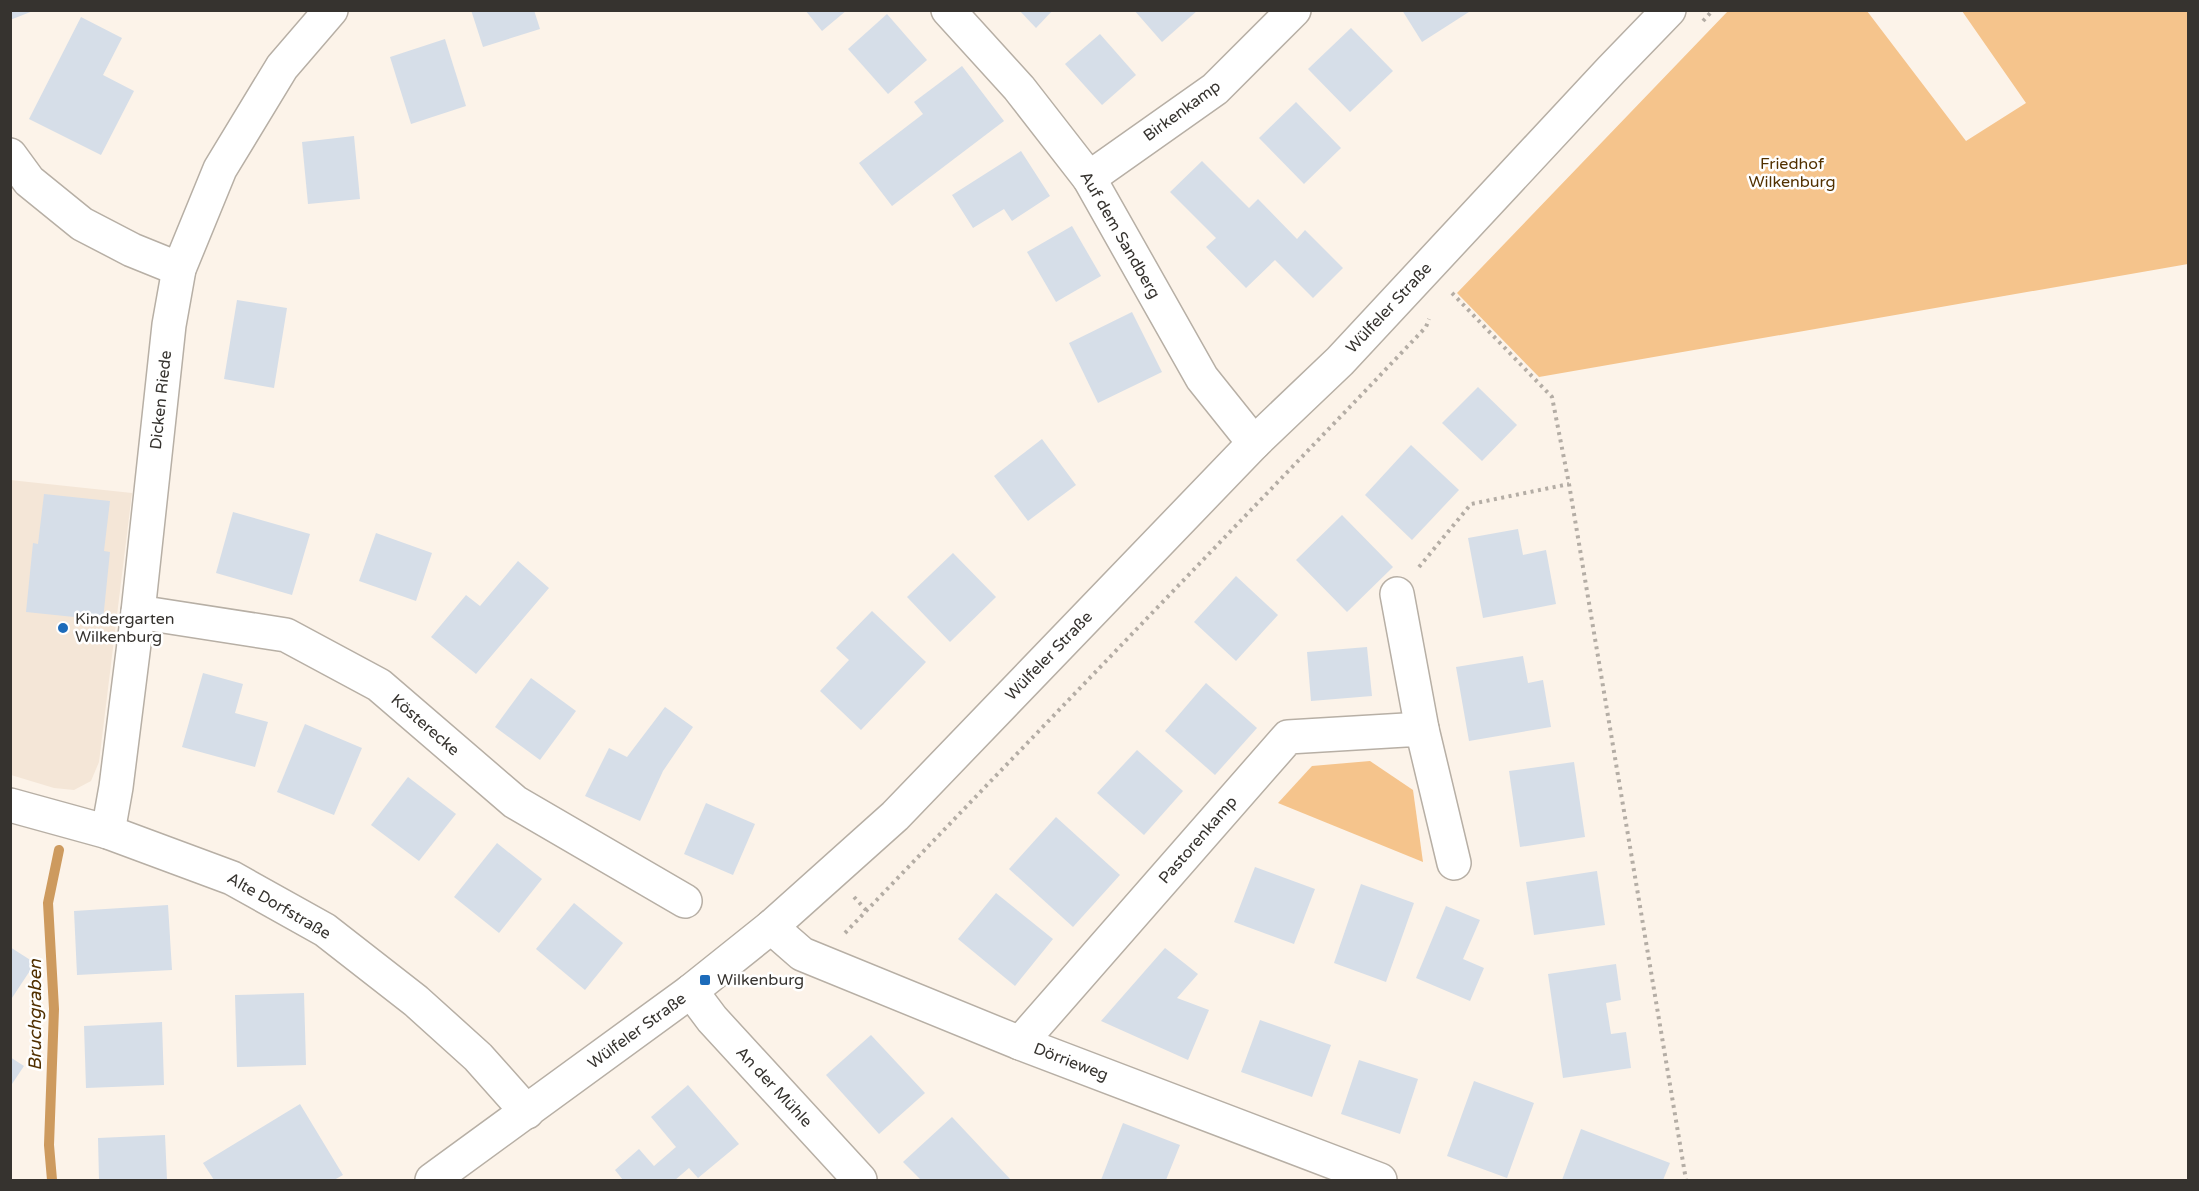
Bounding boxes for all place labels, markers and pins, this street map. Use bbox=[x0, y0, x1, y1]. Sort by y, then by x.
place label: Kindergarten Wilkenburg bbox=[75, 609, 175, 647]
marker: Kindergarten Wilkenburg bbox=[56, 621, 70, 635]
place label: Wilkenburg bbox=[717, 970, 804, 990]
marker: Wilkenburg bbox=[698, 973, 712, 987]

